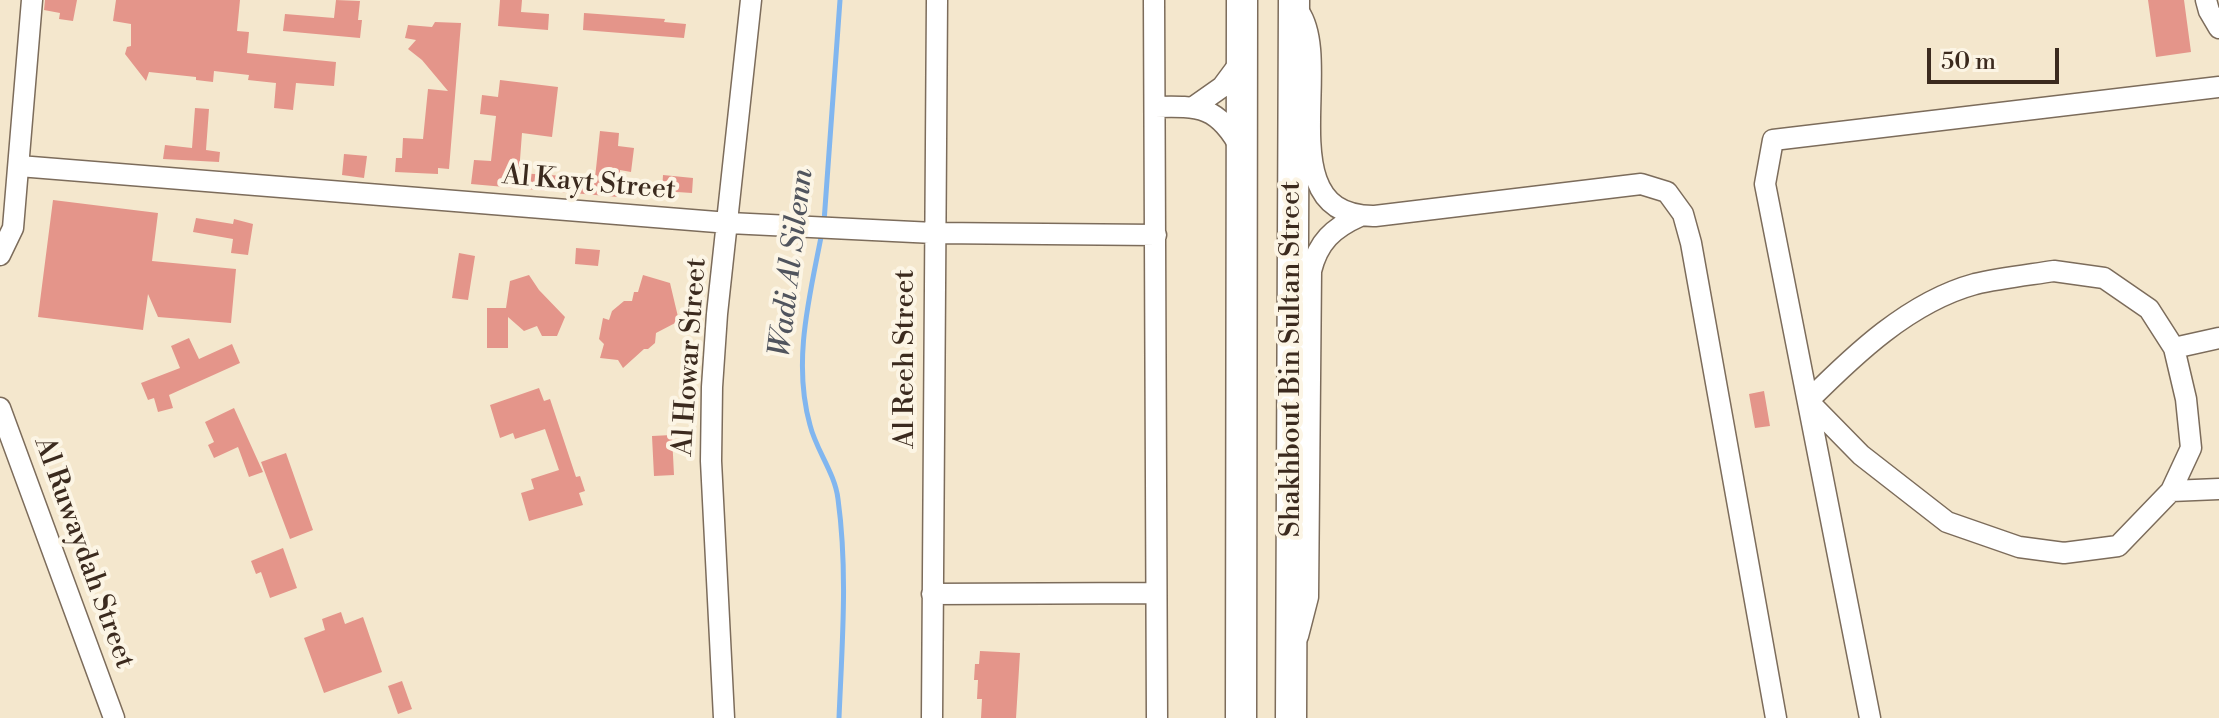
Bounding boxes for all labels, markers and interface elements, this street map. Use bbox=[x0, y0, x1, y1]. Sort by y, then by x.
scale bar bbox=[1931, 32, 2063, 82]
text: 50 m bbox=[1941, 47, 1996, 77]
street label: Al Kayt Street bbox=[501, 160, 677, 208]
water label: Wadi Al Silenn bbox=[764, 167, 822, 359]
street label: Shakhbout Bin Sultan Street bbox=[1275, 181, 1309, 537]
street label: Al Howar Street bbox=[667, 257, 715, 457]
street label: Al Reeh Street bbox=[889, 269, 923, 449]
street label: Al Ruwaydah Street bbox=[26, 433, 140, 673]

